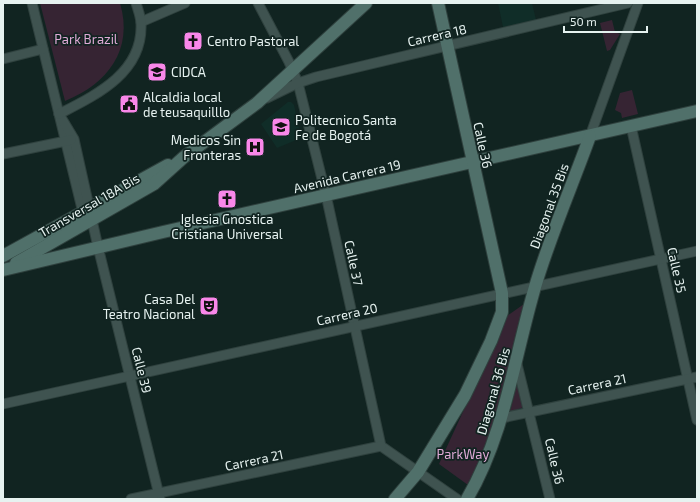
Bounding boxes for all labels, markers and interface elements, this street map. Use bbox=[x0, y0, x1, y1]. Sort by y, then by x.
scale bar bbox=[564, 8, 647, 34]
text: 50 m bbox=[570, 14, 597, 28]
street label: Carrera 18 bbox=[406, 20, 468, 50]
church icon: Centro Pastoral bbox=[182, 30, 204, 52]
park label: Park Brazil bbox=[54, 31, 118, 47]
place label: Centro Pastoral bbox=[207, 33, 299, 49]
school or university icon: CIDCA bbox=[146, 61, 168, 83]
place label: CIDCA bbox=[171, 64, 206, 80]
place label: Alcaldia local de teusaquilllo bbox=[143, 89, 230, 120]
public building icon: Alcaldia local de teusaquilllo bbox=[118, 93, 140, 115]
place label: Politecnico Santa Fe de Bogotá bbox=[295, 112, 397, 143]
school or university icon: Politecnico Santa Fe de Bogotá bbox=[270, 116, 292, 138]
street label: Calle 36 bbox=[470, 120, 496, 170]
place label: Medicos Sin Fronteras bbox=[171, 132, 241, 163]
hospital icon: Medicos Sin Fronteras bbox=[244, 136, 266, 158]
street label: Avenida Carrera 19 bbox=[292, 156, 402, 196]
street label: Diagonal 35 Bis bbox=[526, 161, 572, 251]
street label: Transversal 18A Bis bbox=[36, 170, 142, 240]
church icon: Iglesia Gnostica Cristiana Universal bbox=[216, 188, 238, 210]
place label: Iglesia Gnostica Cristiana Universal bbox=[171, 211, 283, 242]
street label: Calle 37 bbox=[341, 239, 367, 288]
street label: Calle 35 bbox=[664, 246, 690, 294]
place label: Casa Del Teatro Nacional bbox=[103, 291, 195, 322]
theatre icon: Casa Del Teatro Nacional bbox=[198, 295, 220, 317]
street label: Carrera 20 bbox=[315, 299, 379, 329]
street label: Calle 39 bbox=[129, 345, 155, 395]
street label: Diagonal 36 Bis bbox=[473, 345, 513, 437]
street label: Carrera 21 bbox=[566, 370, 628, 398]
street label: Calle 36 bbox=[542, 436, 568, 486]
street label: Carrera 21 bbox=[223, 446, 285, 474]
park label: ParkWay bbox=[437, 446, 489, 462]

